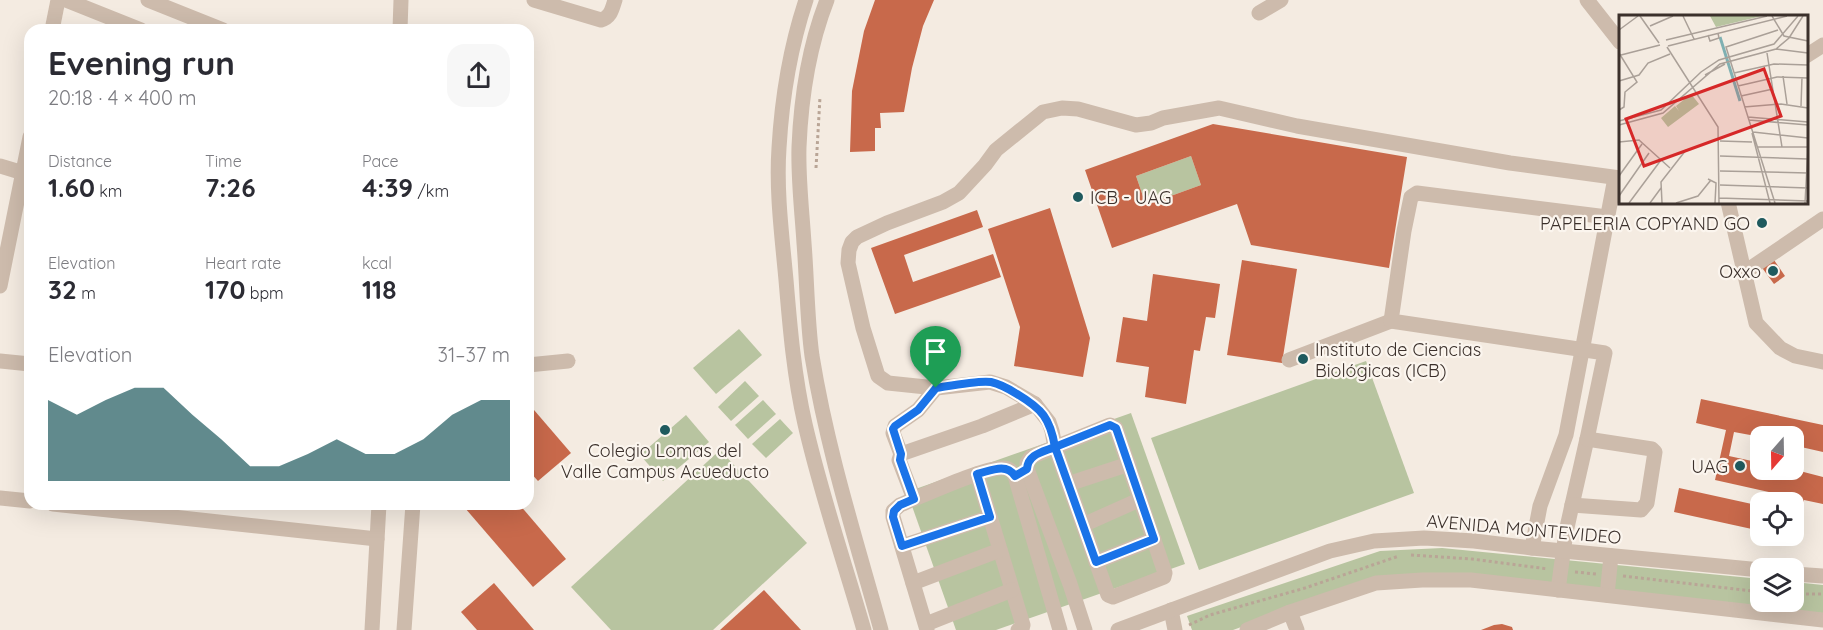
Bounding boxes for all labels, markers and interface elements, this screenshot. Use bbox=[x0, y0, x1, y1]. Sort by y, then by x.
inset map bbox=[1619, 15, 1808, 204]
text: Evening run bbox=[48, 42, 235, 83]
button: share bbox=[447, 44, 510, 107]
text: 20:18 · 4 × 400 m bbox=[48, 85, 197, 110]
text: Distance bbox=[48, 151, 112, 171]
text: Time bbox=[205, 151, 242, 171]
text: Pace bbox=[362, 151, 398, 171]
text: 1.60 bbox=[48, 171, 95, 204]
text: 7:26 bbox=[205, 171, 256, 204]
text: 4:39 bbox=[362, 171, 413, 204]
text: km bbox=[95, 181, 122, 201]
text: /km bbox=[413, 181, 449, 201]
place label: ICB - UAG bbox=[1090, 186, 1172, 209]
marker: ICB - UAG bbox=[1071, 190, 1085, 204]
place label: PAPELERIA COPYAND GO bbox=[1540, 212, 1750, 235]
marker: PAPELERIA COPYAND GO bbox=[1755, 216, 1769, 230]
text: Elevation bbox=[48, 253, 115, 273]
text: Heart rate bbox=[205, 253, 281, 273]
text: kcal bbox=[362, 253, 392, 273]
place label: Oxxo bbox=[1719, 260, 1761, 283]
marker: Oxxo bbox=[1766, 264, 1780, 278]
text: 32 bbox=[48, 273, 77, 306]
text: 170 bbox=[205, 273, 245, 306]
text: 118 bbox=[362, 273, 396, 306]
text: m bbox=[77, 283, 96, 303]
text: bpm bbox=[245, 283, 284, 303]
pin bbox=[910, 326, 961, 388]
icon: arrive bbox=[919, 335, 952, 368]
place label: Instituto de Ciencias Biológicas (ICB) bbox=[1315, 338, 1481, 382]
text: Elevation bbox=[48, 342, 132, 367]
text: 31–37 m bbox=[437, 342, 510, 367]
marker: Instituto de Ciencias Biológicas (ICB) bbox=[1296, 352, 1310, 366]
marker: Colegio Lomas del Valle Campus Acueducto bbox=[658, 423, 672, 437]
north arrow bbox=[1750, 426, 1804, 480]
map controls bbox=[1750, 426, 1804, 612]
place label: Colegio Lomas del Valle Campus Acueducto bbox=[561, 439, 769, 483]
place label: UAG bbox=[1691, 455, 1728, 478]
marker: UAG bbox=[1733, 459, 1747, 473]
button: locate bbox=[1750, 492, 1804, 546]
street label: AVENIDA MONTEVIDEO bbox=[1426, 509, 1622, 549]
button: layers bbox=[1750, 558, 1804, 612]

